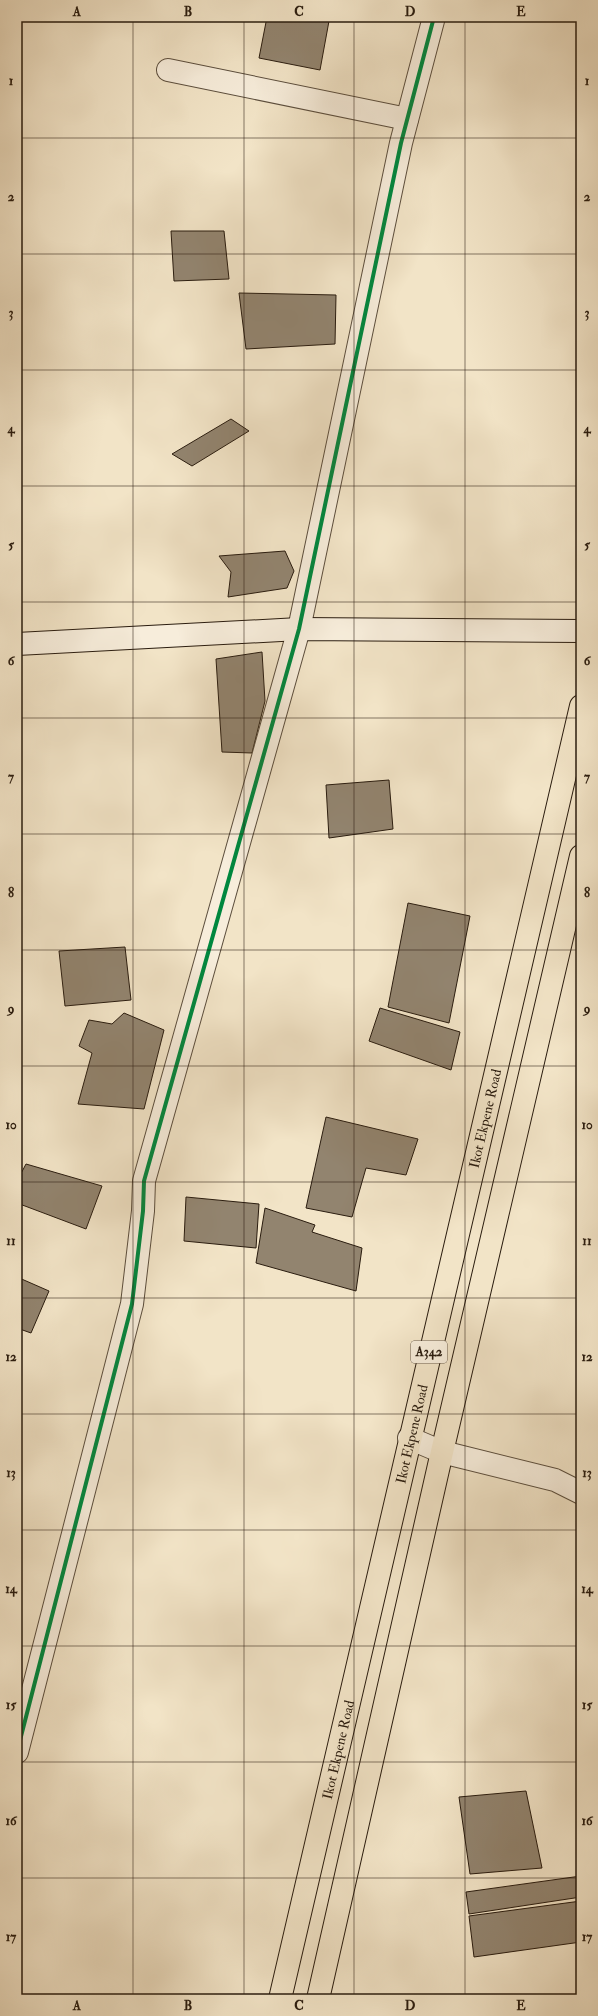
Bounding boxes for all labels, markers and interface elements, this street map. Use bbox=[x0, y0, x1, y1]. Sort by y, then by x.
text: A bbox=[72, 4, 82, 20]
text: B bbox=[184, 4, 192, 20]
text: C bbox=[294, 4, 304, 20]
text: D bbox=[405, 4, 416, 20]
text: E bbox=[516, 4, 526, 20]
text: 1 bbox=[9, 73, 14, 89]
text: 1 bbox=[585, 73, 590, 89]
text: 2 bbox=[8, 189, 15, 205]
text: 2 bbox=[584, 189, 591, 205]
text: 3 bbox=[9, 305, 14, 321]
text: 3 bbox=[585, 305, 590, 321]
text: 4 bbox=[6, 421, 15, 437]
text: 4 bbox=[582, 421, 591, 437]
text: 5 bbox=[8, 537, 14, 553]
text: 5 bbox=[584, 537, 590, 553]
text: 6 bbox=[8, 653, 16, 669]
text: 6 bbox=[584, 653, 592, 669]
text: 7 bbox=[8, 769, 15, 785]
text: 7 bbox=[584, 769, 591, 785]
text: 8 bbox=[8, 885, 14, 901]
text: 8 bbox=[584, 885, 590, 901]
text: 9 bbox=[6, 1001, 15, 1017]
text: 9 bbox=[582, 1001, 591, 1017]
street label: Ikot Ekpene Road bbox=[465, 1067, 505, 1170]
text: 10 bbox=[5, 1117, 17, 1133]
text: 10 bbox=[581, 1117, 593, 1133]
text: 11 bbox=[6, 1233, 16, 1249]
text: 11 bbox=[582, 1233, 592, 1249]
road number: A342 bbox=[411, 1341, 447, 1363]
text: 12 bbox=[5, 1349, 17, 1365]
text: 12 bbox=[581, 1349, 593, 1365]
street label: Ikot Ekpene Road bbox=[392, 1383, 431, 1485]
text: 13 bbox=[6, 1465, 16, 1481]
text: 13 bbox=[582, 1465, 592, 1481]
text: 14 bbox=[5, 1581, 18, 1597]
text: 14 bbox=[581, 1581, 594, 1597]
text: 15 bbox=[6, 1697, 16, 1713]
text: 15 bbox=[582, 1697, 592, 1713]
street label: Ikot Ekpene Road bbox=[318, 1698, 358, 1801]
text: 16 bbox=[5, 1813, 18, 1829]
text: 16 bbox=[581, 1813, 594, 1829]
text: 17 bbox=[6, 1929, 17, 1945]
text: 17 bbox=[582, 1929, 593, 1945]
text: A bbox=[72, 1998, 82, 2014]
text: B bbox=[184, 1998, 192, 2014]
text: C bbox=[294, 1998, 304, 2014]
text: D bbox=[405, 1998, 416, 2014]
text: E bbox=[516, 1998, 526, 2014]

